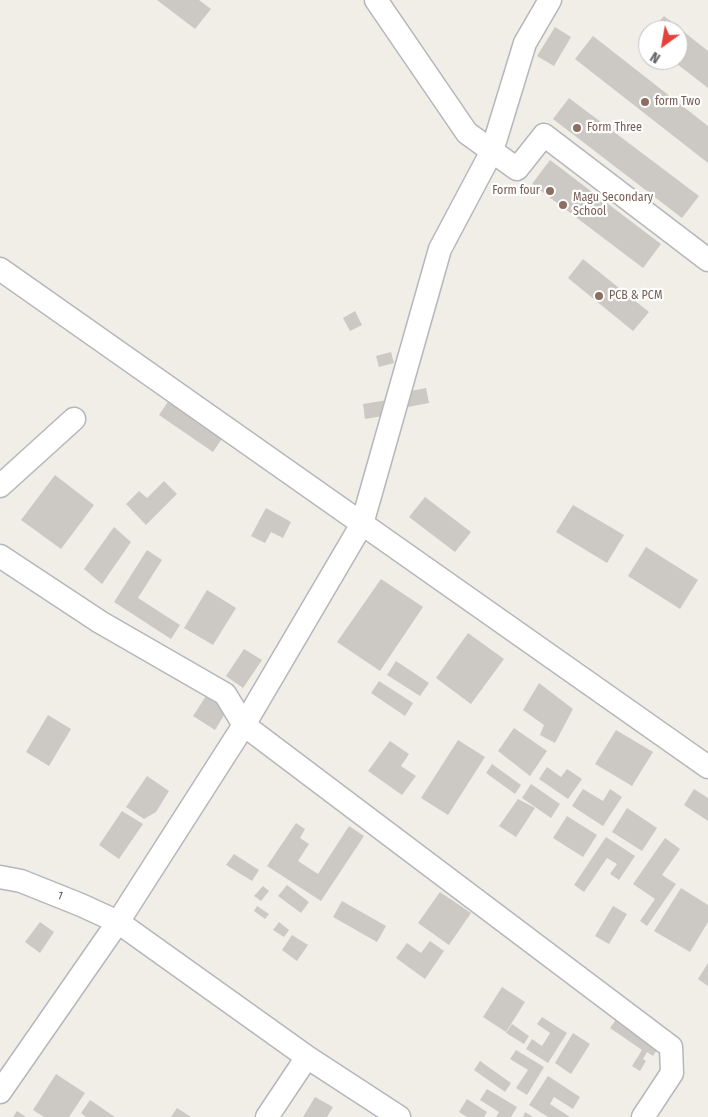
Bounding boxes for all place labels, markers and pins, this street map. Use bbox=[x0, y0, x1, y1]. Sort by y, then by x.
place label: form Two bbox=[655, 95, 700, 109]
marker: form Two bbox=[639, 96, 651, 108]
place label: Form Three bbox=[587, 121, 642, 135]
marker: Form Three bbox=[571, 122, 583, 134]
place label: Form four bbox=[492, 184, 540, 198]
marker: Form four bbox=[544, 185, 556, 197]
place label: Magu Secondary School bbox=[573, 191, 653, 219]
marker: Magu Secondary School bbox=[557, 199, 569, 211]
place label: PCB & PCM bbox=[609, 289, 662, 303]
marker: PCB & PCM bbox=[593, 290, 605, 302]

